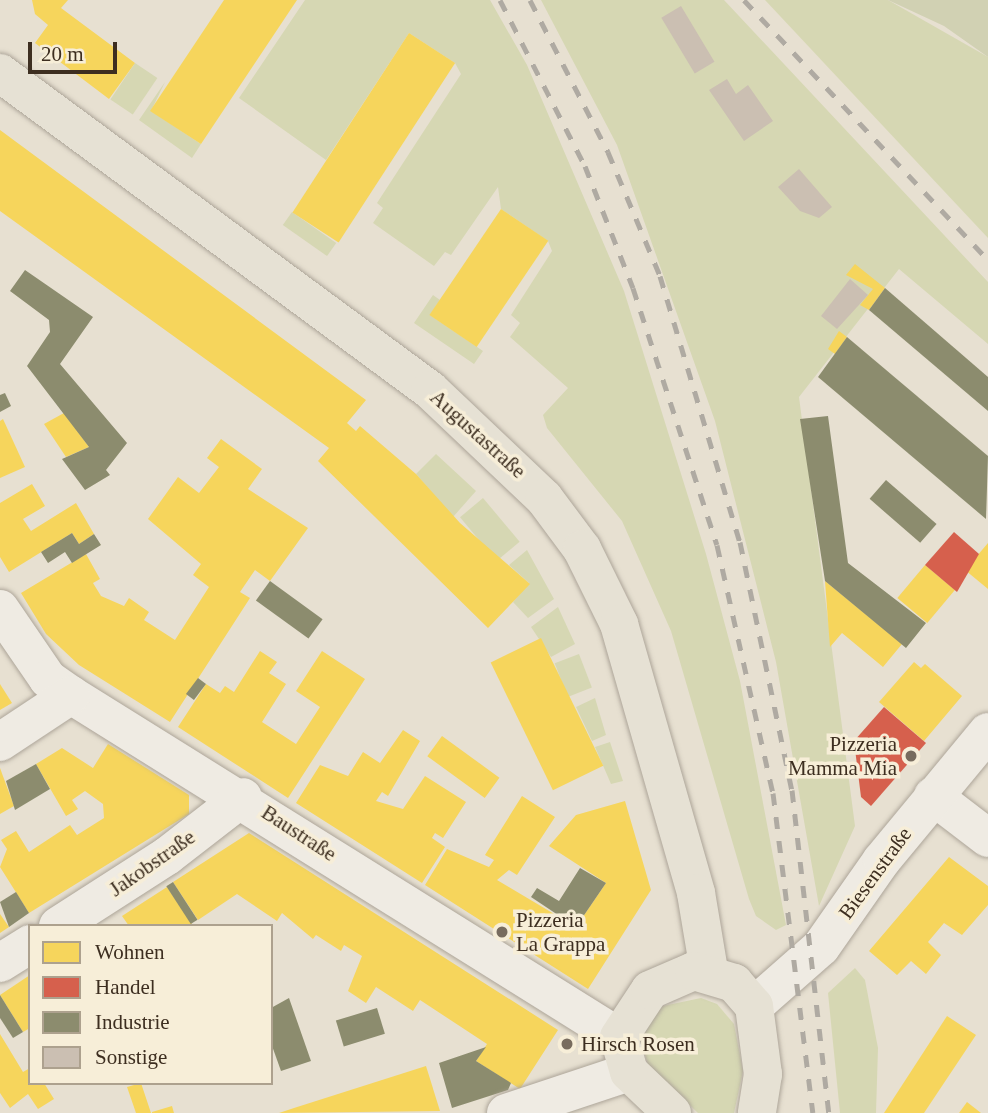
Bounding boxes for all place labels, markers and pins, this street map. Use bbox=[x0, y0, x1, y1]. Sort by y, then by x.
place label: Pizzeria Mamma Mia bbox=[788, 731, 897, 781]
marker: Pizzeria Mamma Mia bbox=[903, 748, 919, 764]
place label: Pizzeria La Grappa bbox=[516, 907, 605, 957]
marker: Pizzeria La Grappa bbox=[494, 924, 510, 940]
place label: Hirsch Rosen bbox=[581, 1031, 695, 1057]
marker: Hirsch Rosen bbox=[559, 1036, 575, 1052]

